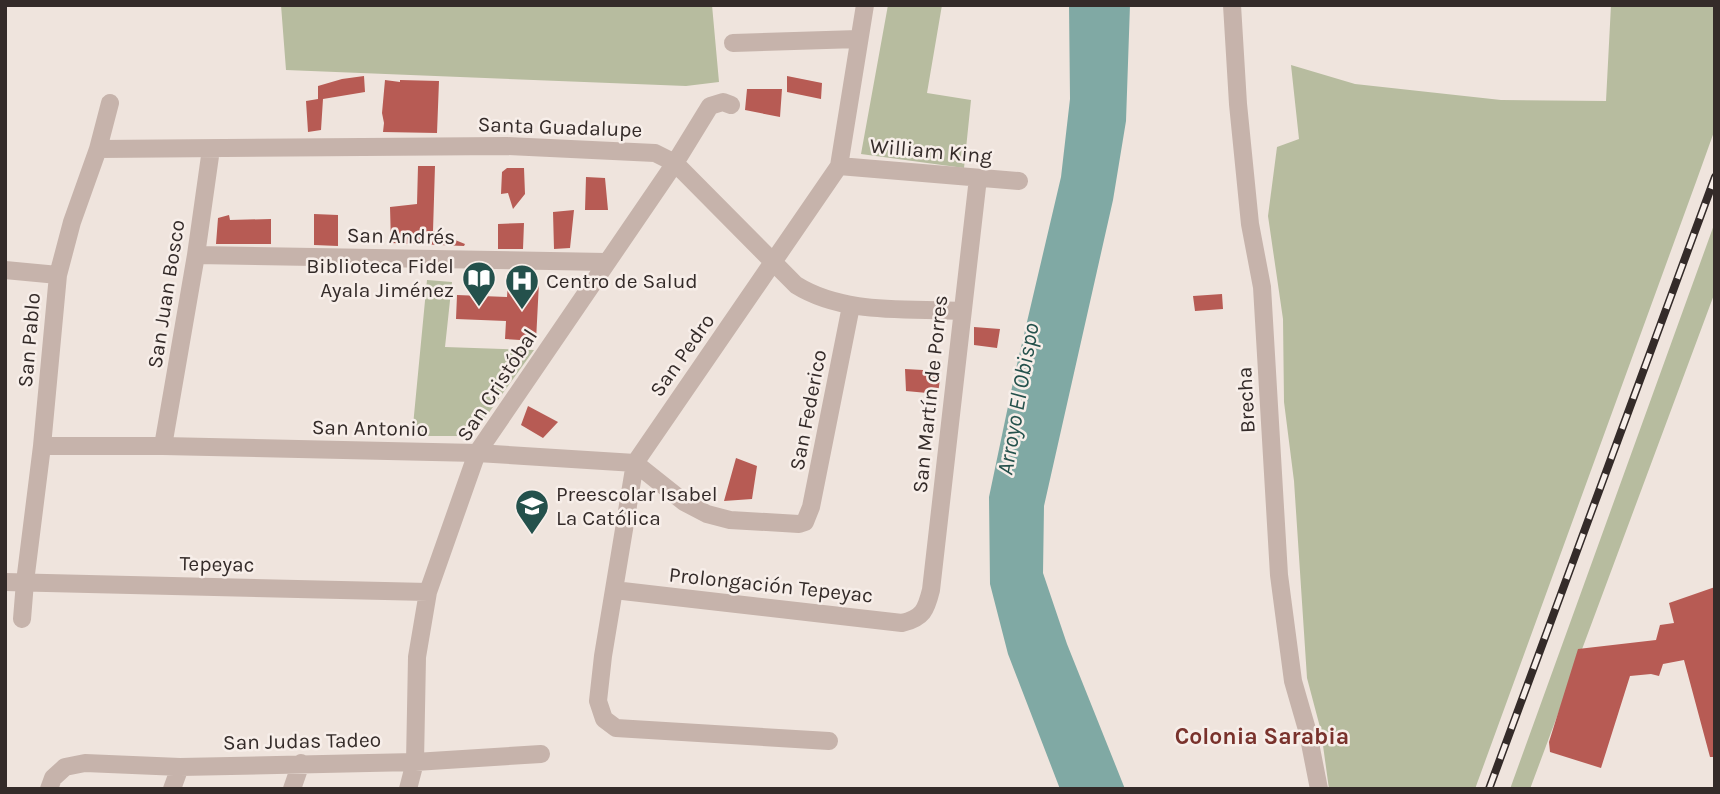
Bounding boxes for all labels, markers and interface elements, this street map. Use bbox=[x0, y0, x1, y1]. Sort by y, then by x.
street label: Santa Guadalupe bbox=[477, 112, 643, 142]
street label: William King bbox=[869, 134, 993, 168]
street label: San Juan Bosco bbox=[142, 218, 190, 370]
street label: San Andrés bbox=[347, 223, 455, 249]
place label: Biblioteca Fidel Ayala Jiménez bbox=[306, 254, 454, 302]
library icon: Biblioteca Fidel Ayala Jiménez bbox=[460, 259, 498, 308]
hospital icon: Centro de Salud bbox=[503, 262, 541, 311]
place label: Centro de Salud bbox=[546, 269, 698, 293]
street label: San Pablo bbox=[13, 292, 45, 388]
street label: San Martín de Porres bbox=[908, 294, 952, 494]
street label: San Pedro bbox=[645, 309, 719, 401]
water label: Arroyo El Obispo bbox=[991, 321, 1045, 477]
street label: San Cristóbal bbox=[452, 324, 542, 446]
street label: San Federico bbox=[785, 348, 831, 472]
street label: Brecha bbox=[1232, 366, 1260, 434]
street label: San Antonio bbox=[312, 415, 428, 441]
place label: Preescolar Isabel La Católica bbox=[556, 482, 718, 530]
school or university icon: Preescolar Isabel La Católica bbox=[513, 487, 551, 536]
street label: Tepeyac bbox=[179, 551, 255, 577]
street label: Prolongación Tepeyac bbox=[668, 562, 874, 608]
district label: Colonia Sarabia bbox=[1175, 723, 1349, 750]
street label: San Judas Tadeo bbox=[223, 728, 381, 754]

